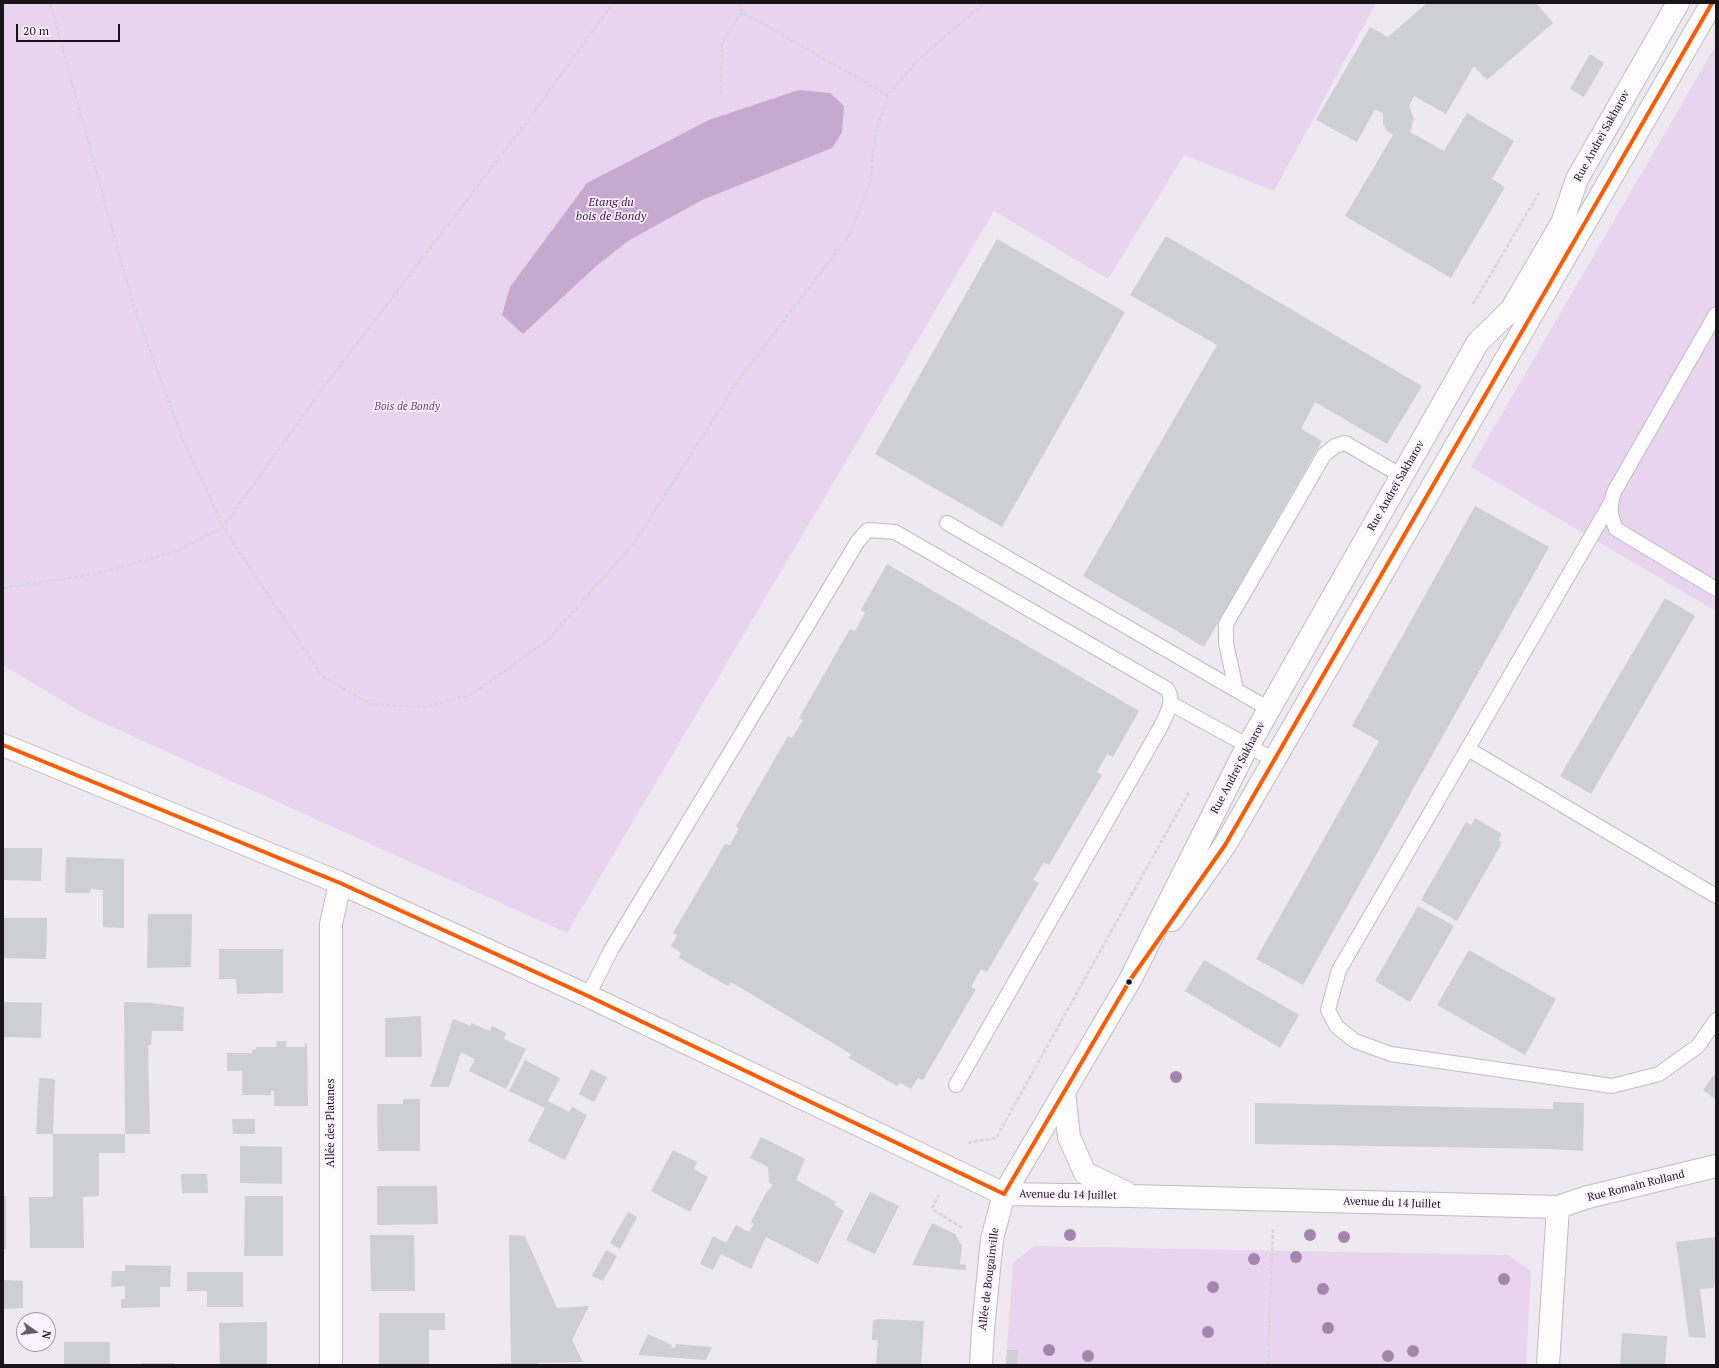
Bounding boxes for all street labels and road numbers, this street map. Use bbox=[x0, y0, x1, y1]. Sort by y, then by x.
street label: Rue Andreï Sakharov bbox=[1571, 88, 1633, 184]
street label: Rue Andreï Sakharov bbox=[1365, 438, 1427, 534]
street label: Rue Andreï Sakharov bbox=[1208, 720, 1268, 816]
street label: Allée des Platanes bbox=[324, 1079, 338, 1167]
street label: Rue Romain Rolland bbox=[1586, 1168, 1686, 1204]
street label: Avenue du 14 Juillet bbox=[1019, 1188, 1117, 1202]
street label: Avenue du 14 Juillet bbox=[1343, 1195, 1441, 1211]
street label: Allée de Bougainville bbox=[976, 1227, 1002, 1331]

